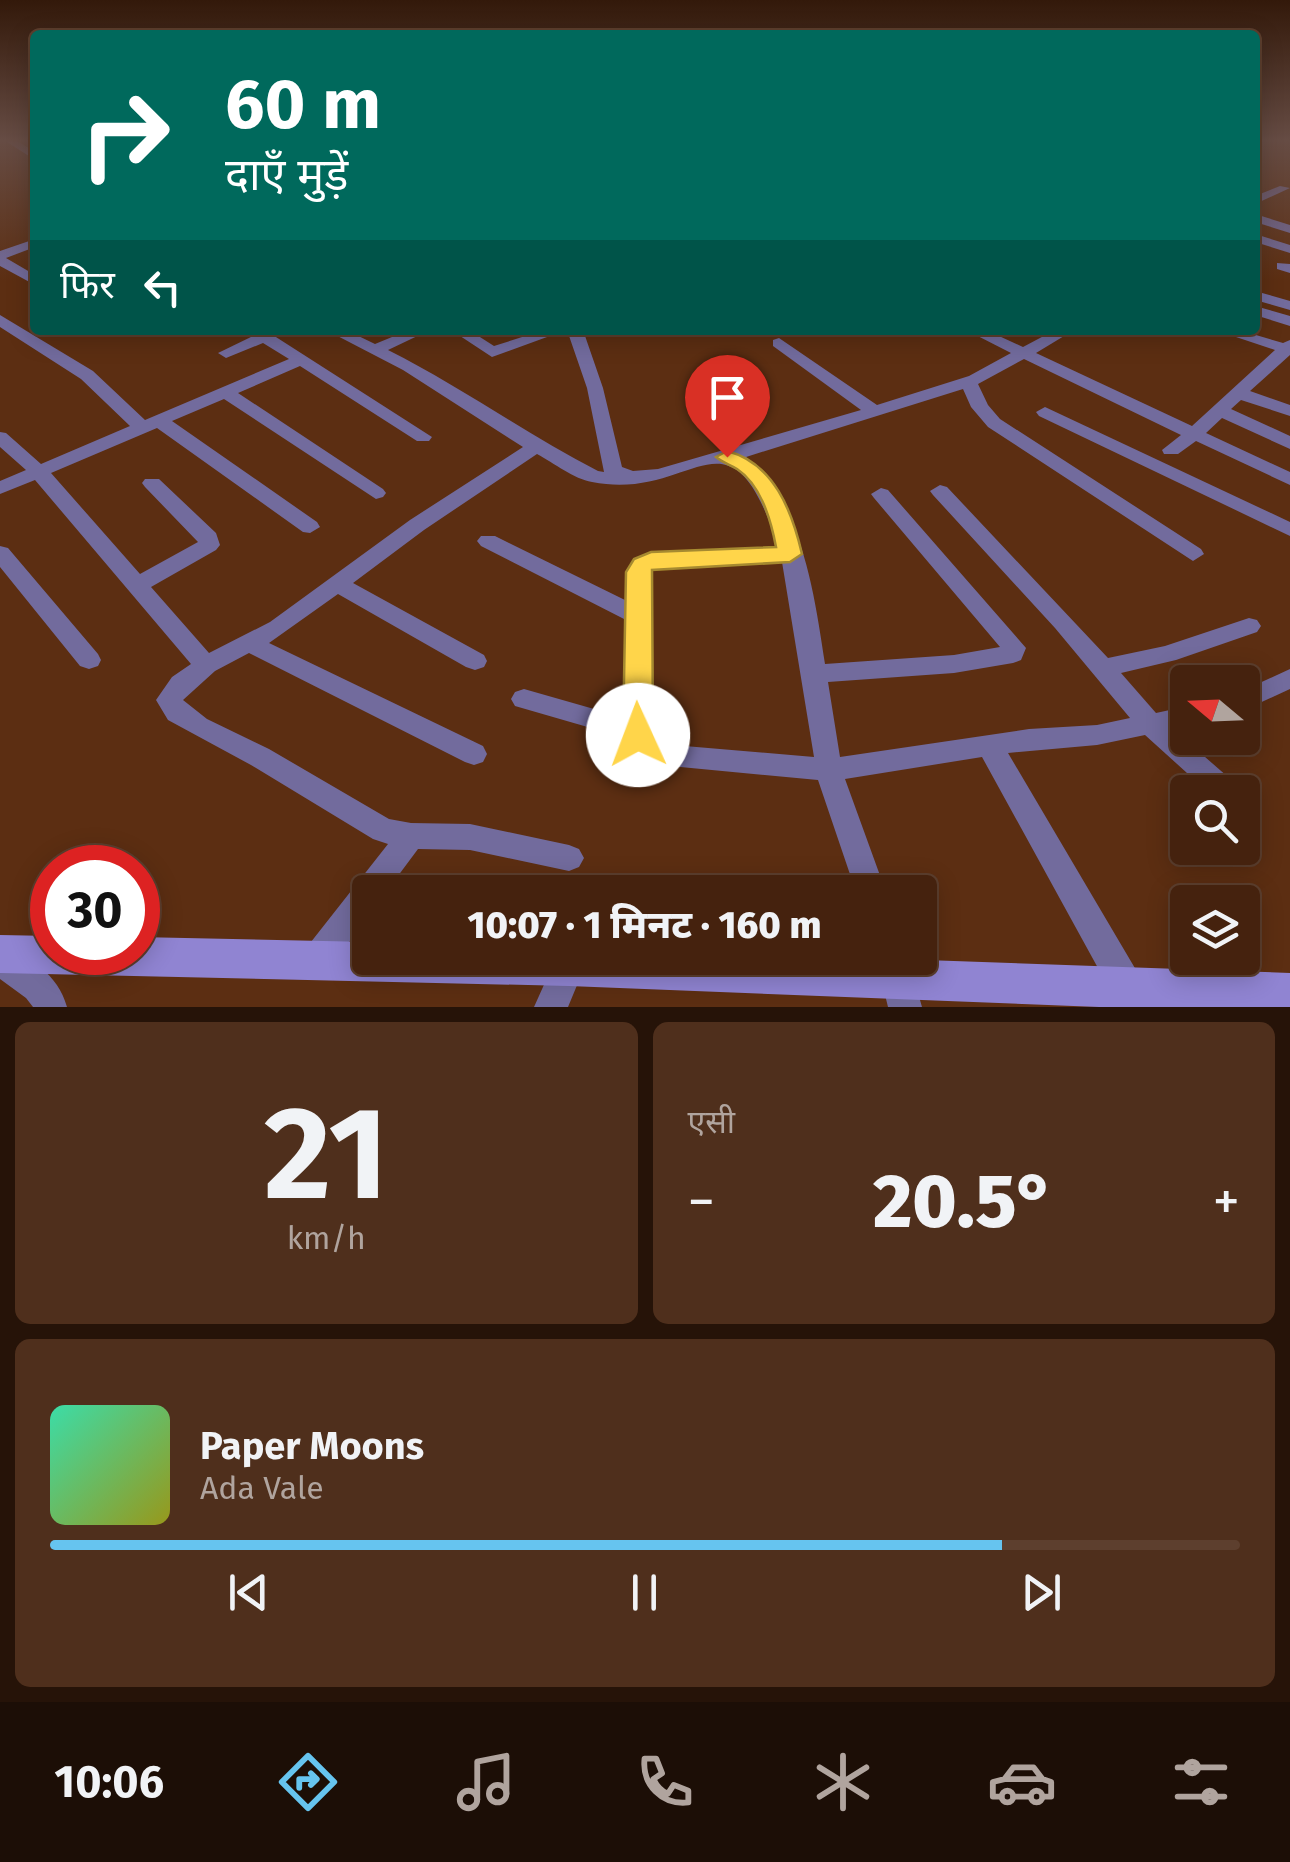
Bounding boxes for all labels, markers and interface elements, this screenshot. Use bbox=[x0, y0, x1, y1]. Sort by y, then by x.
text: 60 m bbox=[225, 63, 381, 147]
icon: right bbox=[60, 70, 190, 200]
text: दाएँ मुड़ें bbox=[225, 148, 348, 202]
icon: left bbox=[135, 260, 190, 315]
text: फिर bbox=[60, 262, 115, 308]
pin bbox=[685, 355, 770, 458]
icon: arrive bbox=[700, 370, 755, 425]
north arrow bbox=[1170, 665, 1260, 755]
map controls bbox=[1170, 665, 1260, 975]
position arrow bbox=[586, 683, 690, 787]
button: search bbox=[1170, 775, 1260, 865]
speed limit sign: 30 bbox=[30, 845, 160, 975]
button: layers bbox=[1170, 885, 1260, 975]
text: 10:07 · 1 मिनट · 160 m bbox=[468, 902, 821, 948]
text: 21 bbox=[264, 1076, 389, 1232]
text: एसी bbox=[688, 1103, 735, 1141]
text: 20.5° bbox=[873, 1157, 1055, 1247]
text: − bbox=[688, 1169, 715, 1235]
text: + bbox=[1213, 1169, 1240, 1235]
text: km/h bbox=[287, 1219, 366, 1257]
text: Paper Moons bbox=[200, 1423, 424, 1469]
text: Ada Vale bbox=[200, 1469, 324, 1507]
icon: previous bbox=[221, 1565, 276, 1620]
icon: pause bbox=[617, 1565, 672, 1620]
icon: next bbox=[1014, 1565, 1069, 1620]
icon: directions bbox=[273, 1747, 343, 1817]
icon: music bbox=[451, 1747, 521, 1817]
icon: phone bbox=[630, 1747, 700, 1817]
icon: climate bbox=[808, 1747, 878, 1817]
icon: car bbox=[987, 1747, 1057, 1817]
icon: filters bbox=[1166, 1747, 1236, 1817]
text: 10:06 bbox=[54, 1755, 164, 1809]

